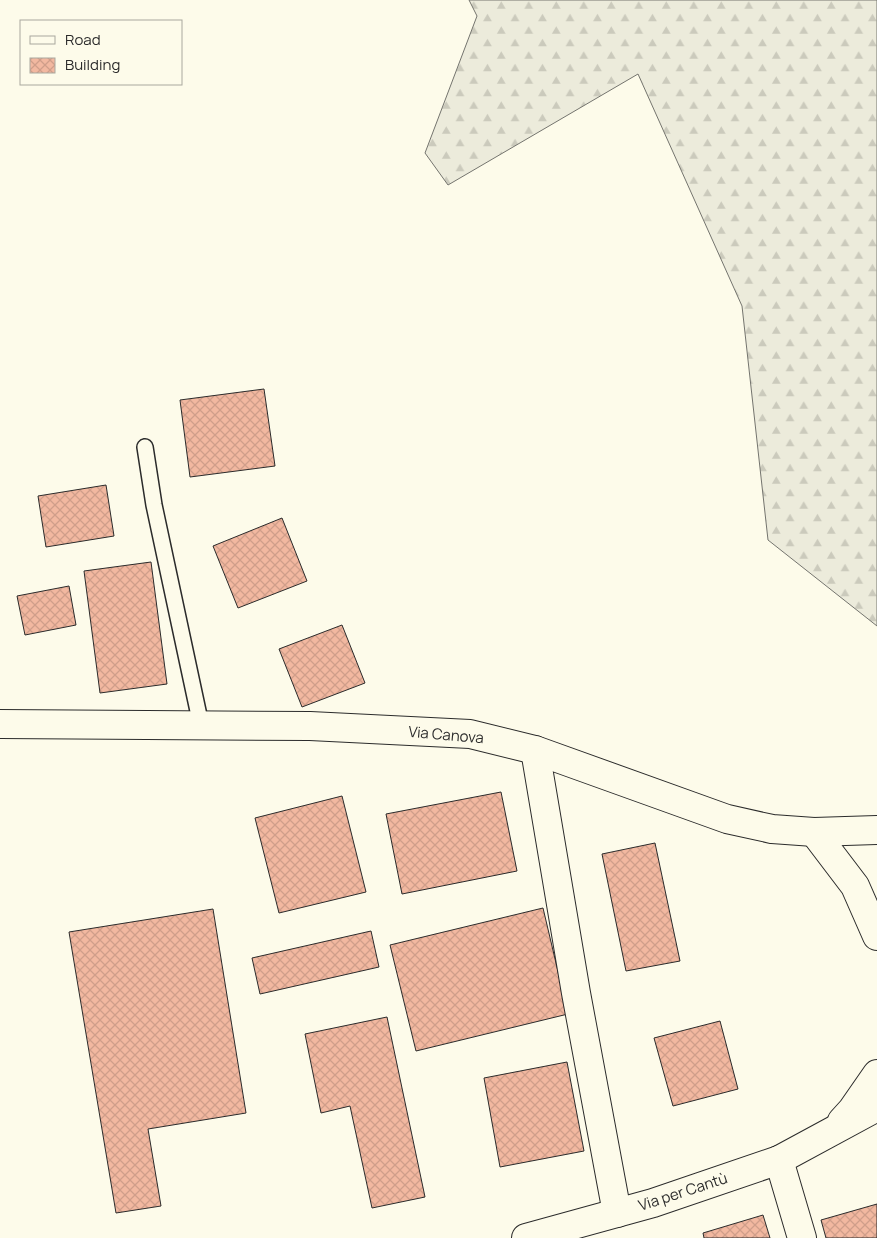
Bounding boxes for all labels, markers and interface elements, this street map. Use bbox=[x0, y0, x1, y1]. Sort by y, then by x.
legend bbox=[20, 20, 182, 85]
text: Road bbox=[65, 29, 101, 50]
text: Building bbox=[65, 54, 120, 75]
street label: Via Canova bbox=[407, 721, 485, 748]
street label: Via per Cantù bbox=[636, 1167, 730, 1216]

